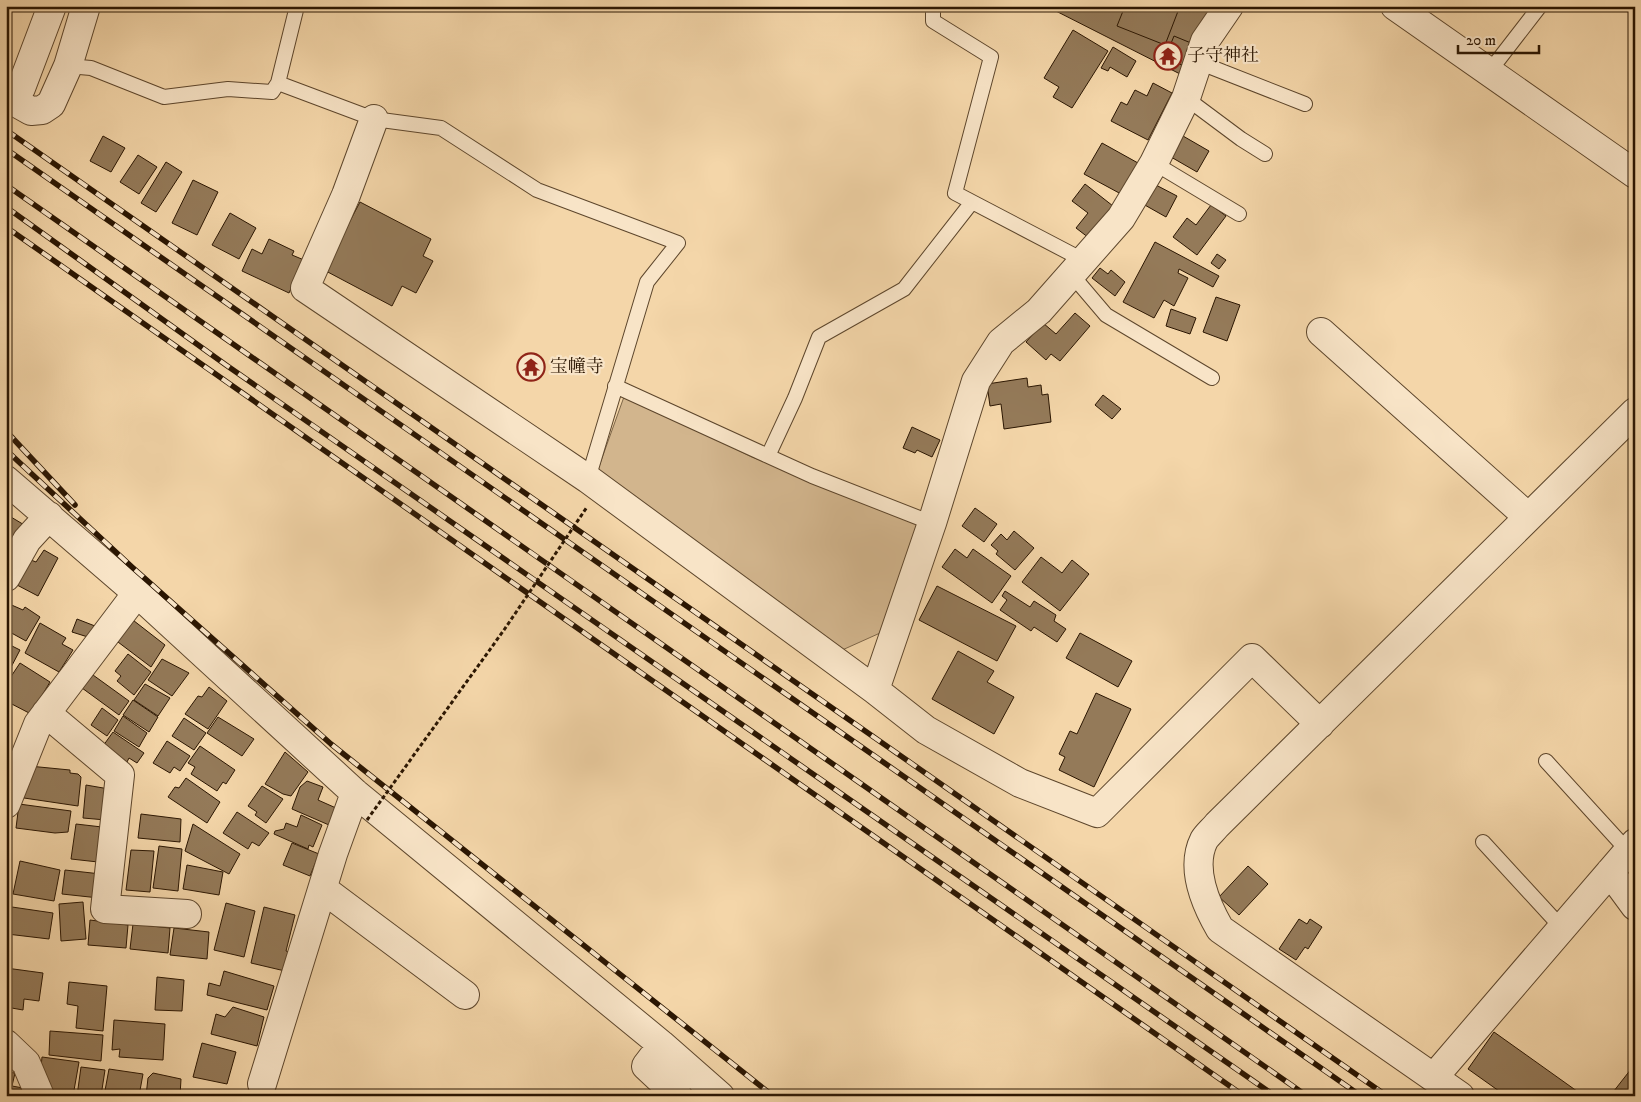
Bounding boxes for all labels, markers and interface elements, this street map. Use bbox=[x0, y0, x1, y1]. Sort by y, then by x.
scale bar bbox=[1458, 22, 1540, 54]
text: 20 m bbox=[1466, 31, 1496, 50]
temple icon: 子守神社 bbox=[1153, 41, 1183, 71]
place label: 子守神社 bbox=[1187, 45, 1259, 67]
temple icon: 宝幢寺 bbox=[516, 352, 546, 382]
place label: 宝幢寺 bbox=[550, 356, 604, 378]

